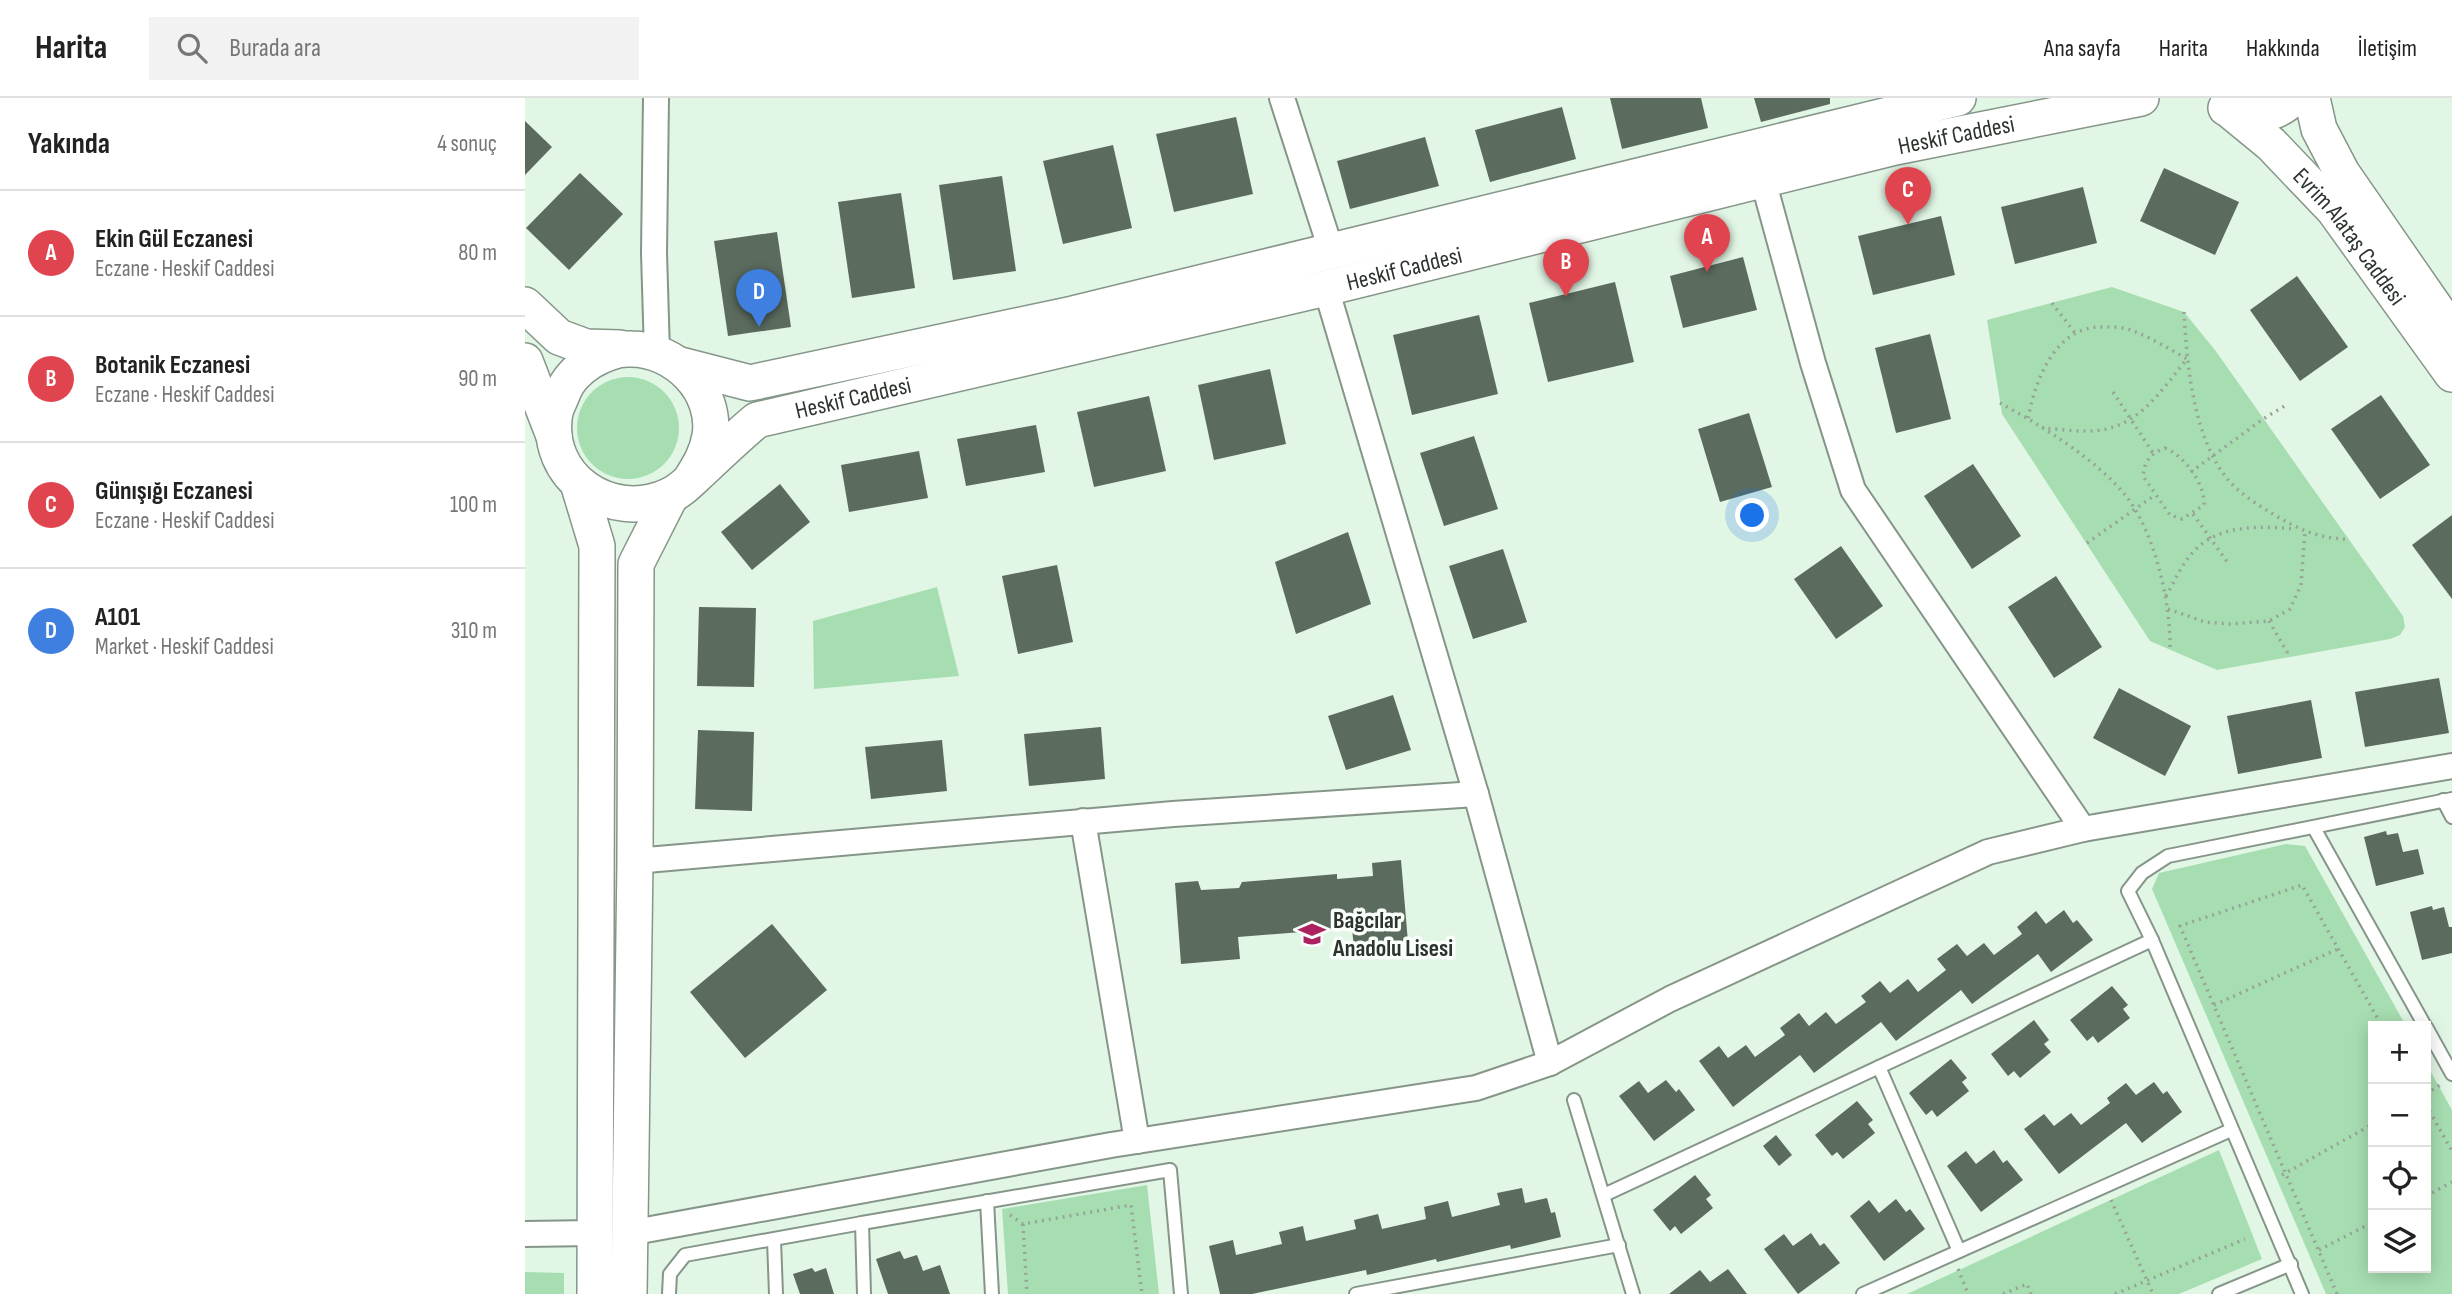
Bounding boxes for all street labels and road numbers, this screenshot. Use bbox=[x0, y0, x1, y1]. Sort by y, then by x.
street label: Heskif Caddesi bbox=[1895, 109, 2017, 161]
street label: Evrim Alataş Caddesi bbox=[2287, 162, 2412, 311]
street label: Heskif Caddesi bbox=[1343, 240, 1465, 297]
street label: Heskif Caddesi bbox=[792, 370, 914, 425]

